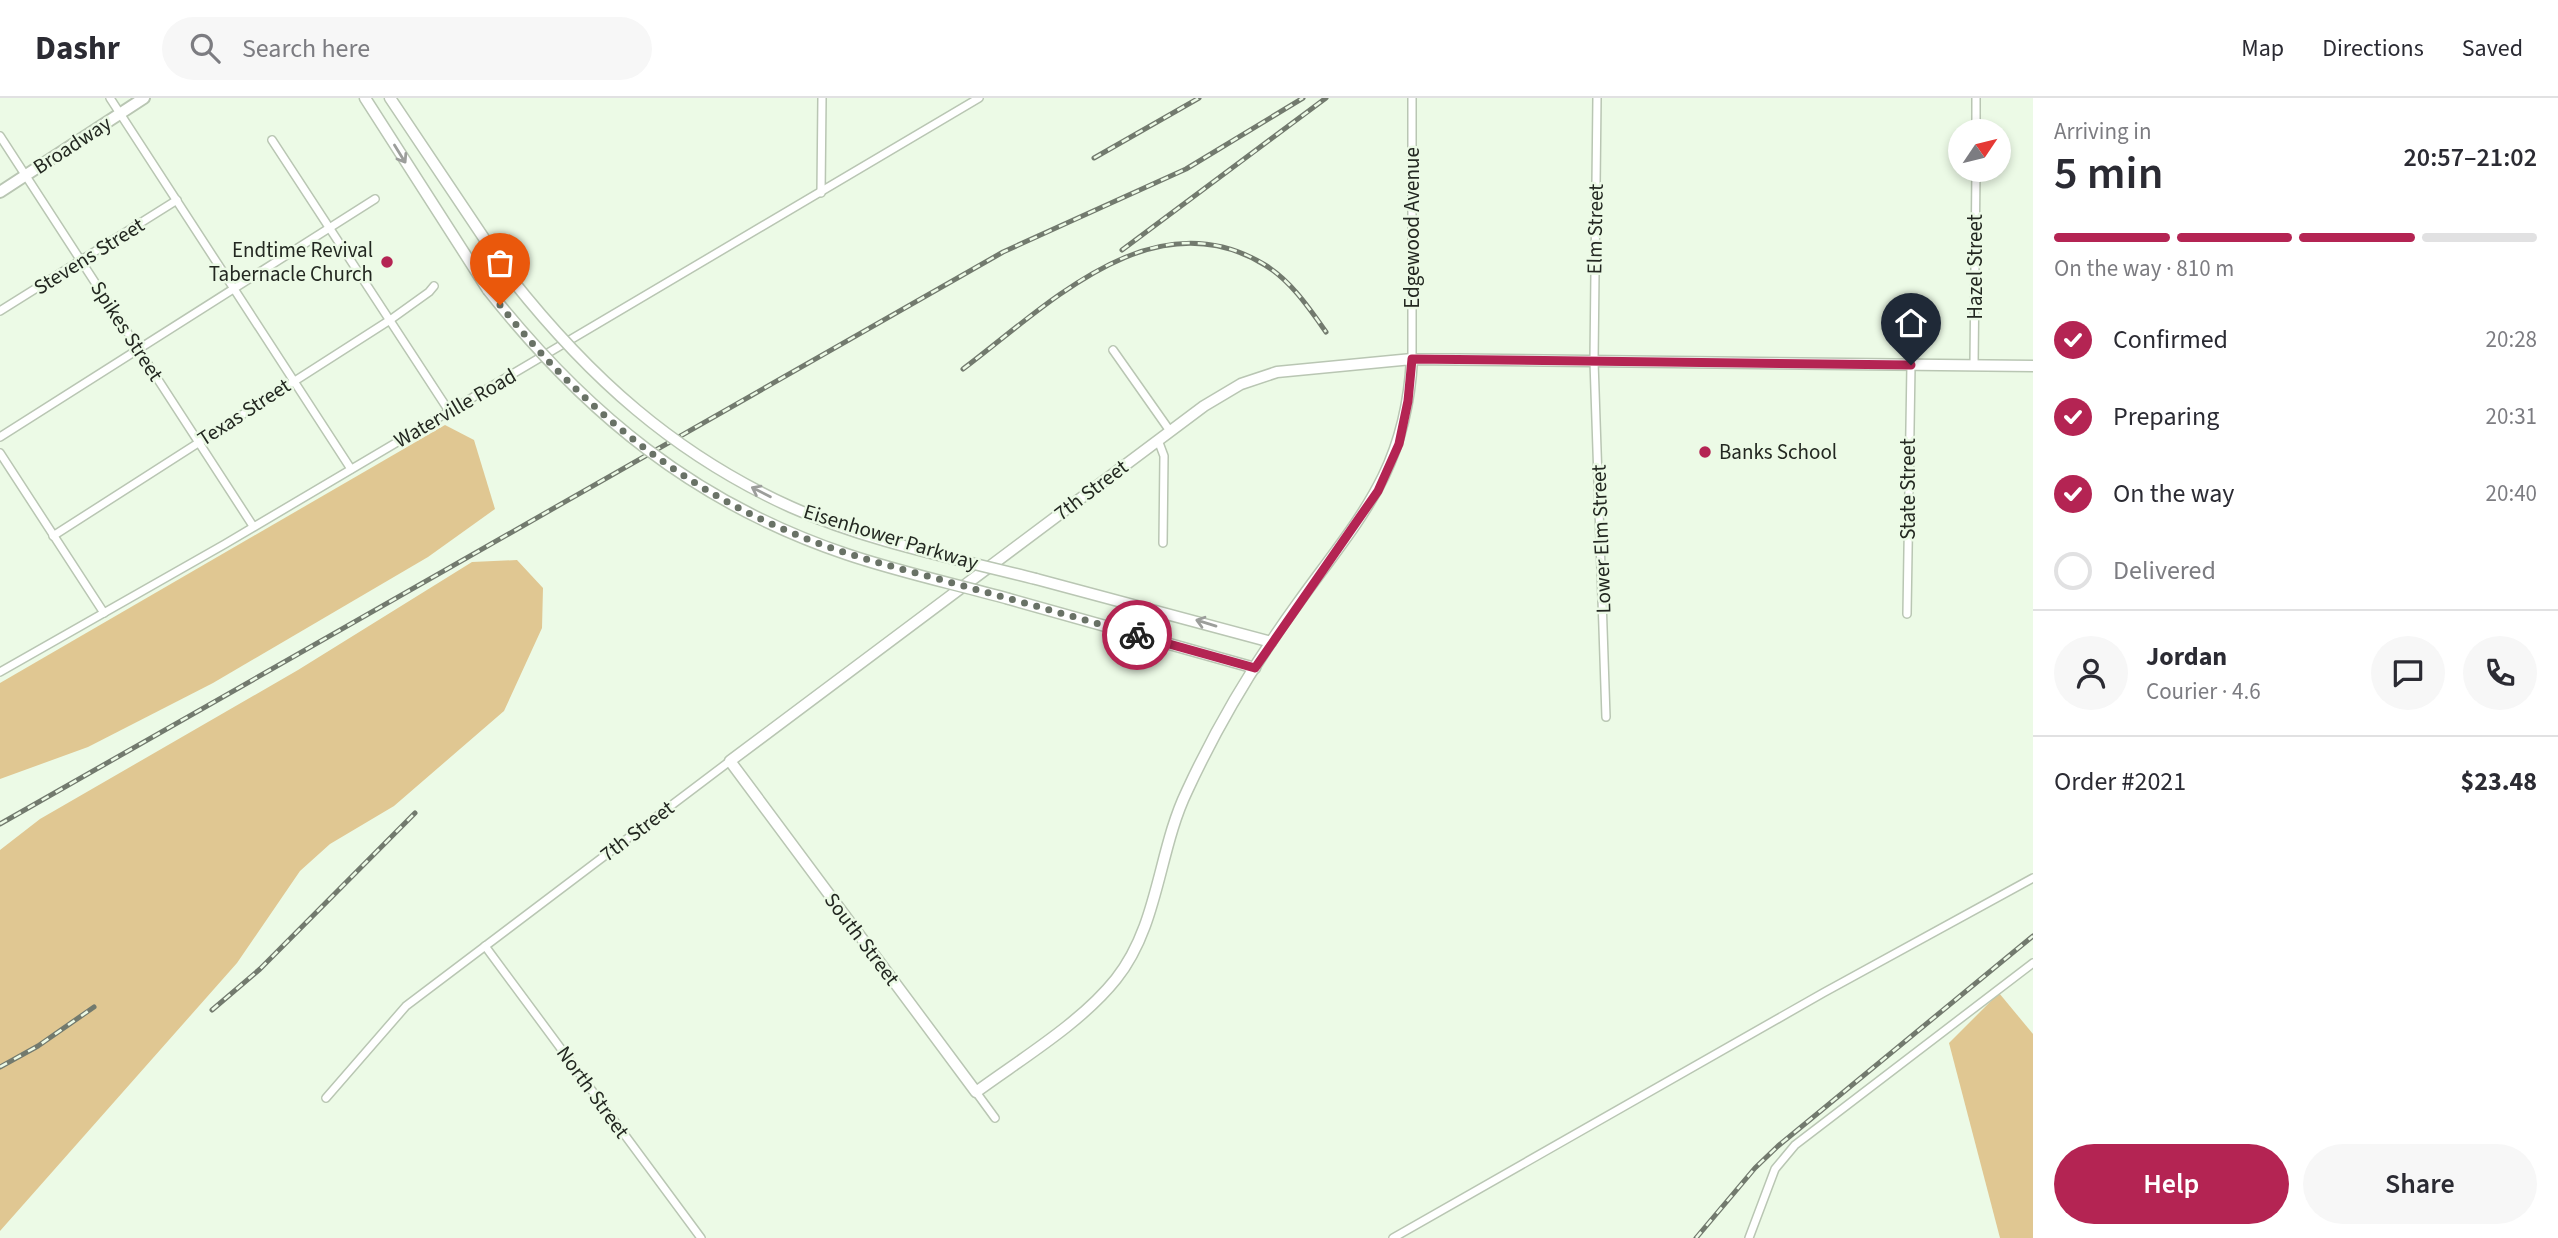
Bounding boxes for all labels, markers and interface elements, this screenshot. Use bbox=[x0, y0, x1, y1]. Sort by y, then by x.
search box bbox=[162, 17, 652, 80]
text: Dashr bbox=[35, 25, 120, 72]
icon: search bbox=[186, 29, 224, 67]
text: Search here bbox=[242, 30, 370, 67]
text: Map bbox=[2241, 31, 2284, 66]
text: Directions bbox=[2322, 31, 2424, 66]
text: Saved bbox=[2462, 31, 2523, 66]
street label: Broadway bbox=[27, 108, 117, 182]
text: Arriving in bbox=[2054, 115, 2152, 148]
north arrow bbox=[1948, 119, 2011, 182]
map controls bbox=[1948, 119, 2011, 182]
text: 20:57–21:02 bbox=[2404, 139, 2537, 176]
text: 5 min bbox=[2054, 141, 2163, 206]
one-way arrow bbox=[393, 143, 407, 163]
street label: Edgewood Avenue bbox=[1397, 147, 1427, 309]
street label: Elm Street bbox=[1579, 183, 1611, 275]
street label: Stevens Street bbox=[28, 210, 150, 302]
street label: Hazel Street bbox=[1960, 214, 1990, 320]
pin bbox=[470, 233, 530, 305]
place label: Endtime Revival Tabernacle Church bbox=[209, 235, 373, 289]
icon: bag bbox=[481, 244, 519, 282]
text: On the way · 810 m bbox=[2054, 252, 2234, 285]
marker: Endtime Revival Tabernacle Church bbox=[379, 254, 395, 270]
street label: Spikes Street bbox=[83, 275, 171, 387]
pin bbox=[1881, 293, 1941, 365]
icon: home bbox=[1892, 304, 1930, 342]
icon: check bbox=[2054, 321, 2092, 359]
text: Confirmed bbox=[2113, 321, 2228, 358]
text: 20:28 bbox=[2486, 323, 2537, 356]
street label: Waterville Road bbox=[388, 361, 522, 455]
street label: Texas Street bbox=[192, 371, 296, 453]
icon: check bbox=[2054, 398, 2092, 436]
text: Preparing bbox=[2113, 398, 2219, 435]
text: 20:31 bbox=[2486, 400, 2537, 433]
place label: Banks School bbox=[1719, 437, 1837, 467]
street label: State Street bbox=[1893, 438, 1923, 540]
marker: Banks School bbox=[1697, 444, 1713, 460]
street label: 7th Street bbox=[1048, 452, 1134, 528]
street label: Lower Elm Street bbox=[1583, 464, 1619, 614]
icon: check bbox=[2054, 475, 2092, 513]
text: On the way bbox=[2113, 475, 2234, 512]
text: 20:40 bbox=[2486, 477, 2537, 510]
one-way arrow bbox=[751, 484, 772, 498]
street label: Eisenhower Parkway bbox=[800, 496, 982, 578]
text: Delivered bbox=[2113, 552, 2216, 589]
courier bbox=[1102, 600, 1172, 670]
one-way arrow bbox=[1195, 615, 1217, 628]
icon: bike bbox=[1118, 616, 1156, 654]
button: person bbox=[2054, 636, 2128, 710]
button: chat bbox=[2371, 636, 2445, 710]
button: phone bbox=[2463, 636, 2537, 710]
text: Jordan bbox=[2146, 638, 2227, 675]
text: Courier · 4.6 bbox=[2146, 675, 2261, 708]
text: Order #2021 bbox=[2054, 763, 2186, 800]
text: $23.48 bbox=[2461, 763, 2537, 800]
street label: 7th Street bbox=[594, 793, 680, 869]
street label: South Street bbox=[817, 886, 907, 992]
street label: North Street bbox=[549, 1040, 637, 1144]
button: Help bbox=[2054, 1144, 2289, 1224]
button: Share bbox=[2303, 1144, 2537, 1224]

